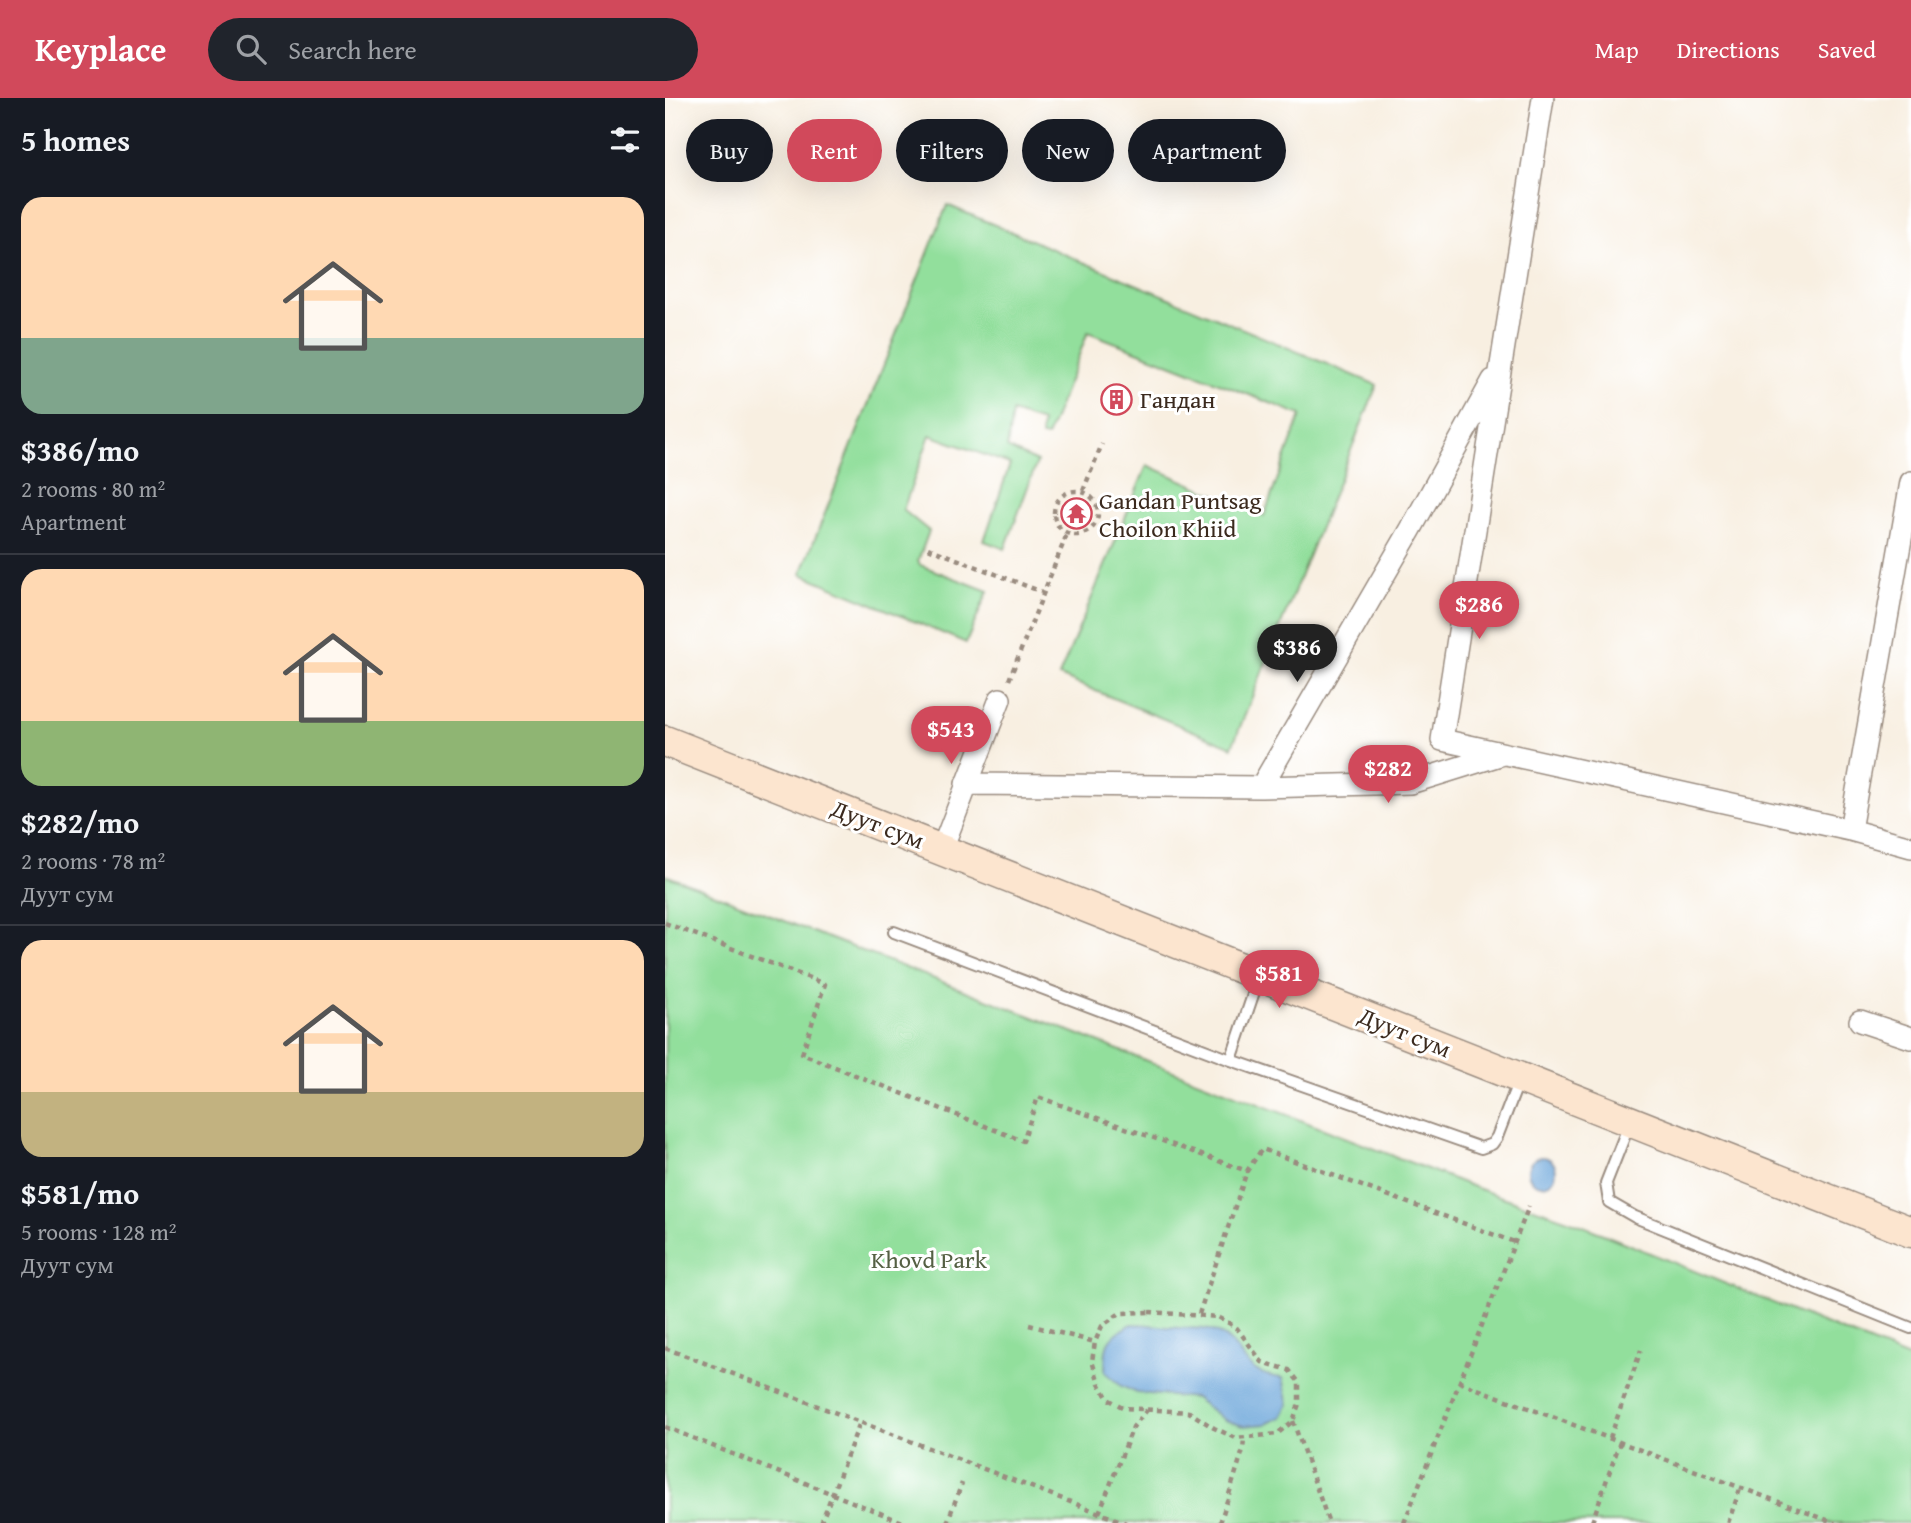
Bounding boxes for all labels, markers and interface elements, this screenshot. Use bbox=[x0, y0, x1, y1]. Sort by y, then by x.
search box bbox=[208, 18, 698, 81]
text: Keyplace bbox=[35, 25, 166, 73]
icon: search bbox=[232, 30, 270, 68]
text: Search here bbox=[288, 30, 417, 69]
text: Map bbox=[1595, 32, 1639, 67]
text: Directions bbox=[1677, 32, 1780, 67]
text: Saved bbox=[1818, 32, 1876, 67]
text: 5 homes bbox=[21, 118, 130, 162]
chip: Buy bbox=[686, 119, 773, 182]
chip: Rent bbox=[787, 119, 882, 182]
chip: Filters bbox=[896, 119, 1008, 182]
chip: New bbox=[1022, 119, 1114, 182]
chip: Apartment bbox=[1128, 119, 1286, 182]
icon: filters bbox=[606, 121, 644, 159]
icon: home bbox=[270, 243, 396, 369]
building icon: Гандан bbox=[1100, 382, 1134, 416]
place label: Гандан bbox=[1140, 382, 1215, 417]
text: $386/mo bbox=[21, 428, 139, 472]
text: 2 rooms · 80 m² bbox=[21, 472, 165, 505]
place label: Gandan Puntsag Choilon Khiid bbox=[1099, 483, 1262, 546]
temple icon: Gandan Puntsag Choilon Khiid bbox=[1059, 497, 1093, 531]
text: Apartment bbox=[21, 505, 126, 538]
pin: $286 bbox=[1438, 582, 1520, 641]
text: $286 bbox=[1455, 587, 1503, 620]
icon: home bbox=[270, 615, 396, 741]
pin: $386 bbox=[1256, 624, 1338, 684]
text: $386 bbox=[1273, 630, 1321, 663]
pin: $543 bbox=[910, 706, 992, 766]
text: $543 bbox=[927, 712, 975, 745]
pin: $282 bbox=[1347, 746, 1429, 805]
text: $282 bbox=[1364, 751, 1412, 784]
street label: Дуут сум bbox=[826, 790, 929, 858]
text: $282/mo bbox=[21, 800, 139, 844]
text: 2 rooms · 78 m² bbox=[21, 844, 165, 877]
text: Дуут сум bbox=[21, 877, 114, 910]
pin: $581 bbox=[1238, 950, 1320, 1010]
text: $581 bbox=[1255, 956, 1303, 989]
icon: home bbox=[270, 986, 396, 1112]
street label: Дуут сум bbox=[1353, 997, 1456, 1066]
text: $581/mo bbox=[21, 1171, 139, 1215]
text: 5 rooms · 128 m² bbox=[21, 1215, 176, 1248]
park label: Khovd Park bbox=[871, 1242, 988, 1277]
text: Дуут сум bbox=[21, 1248, 114, 1281]

